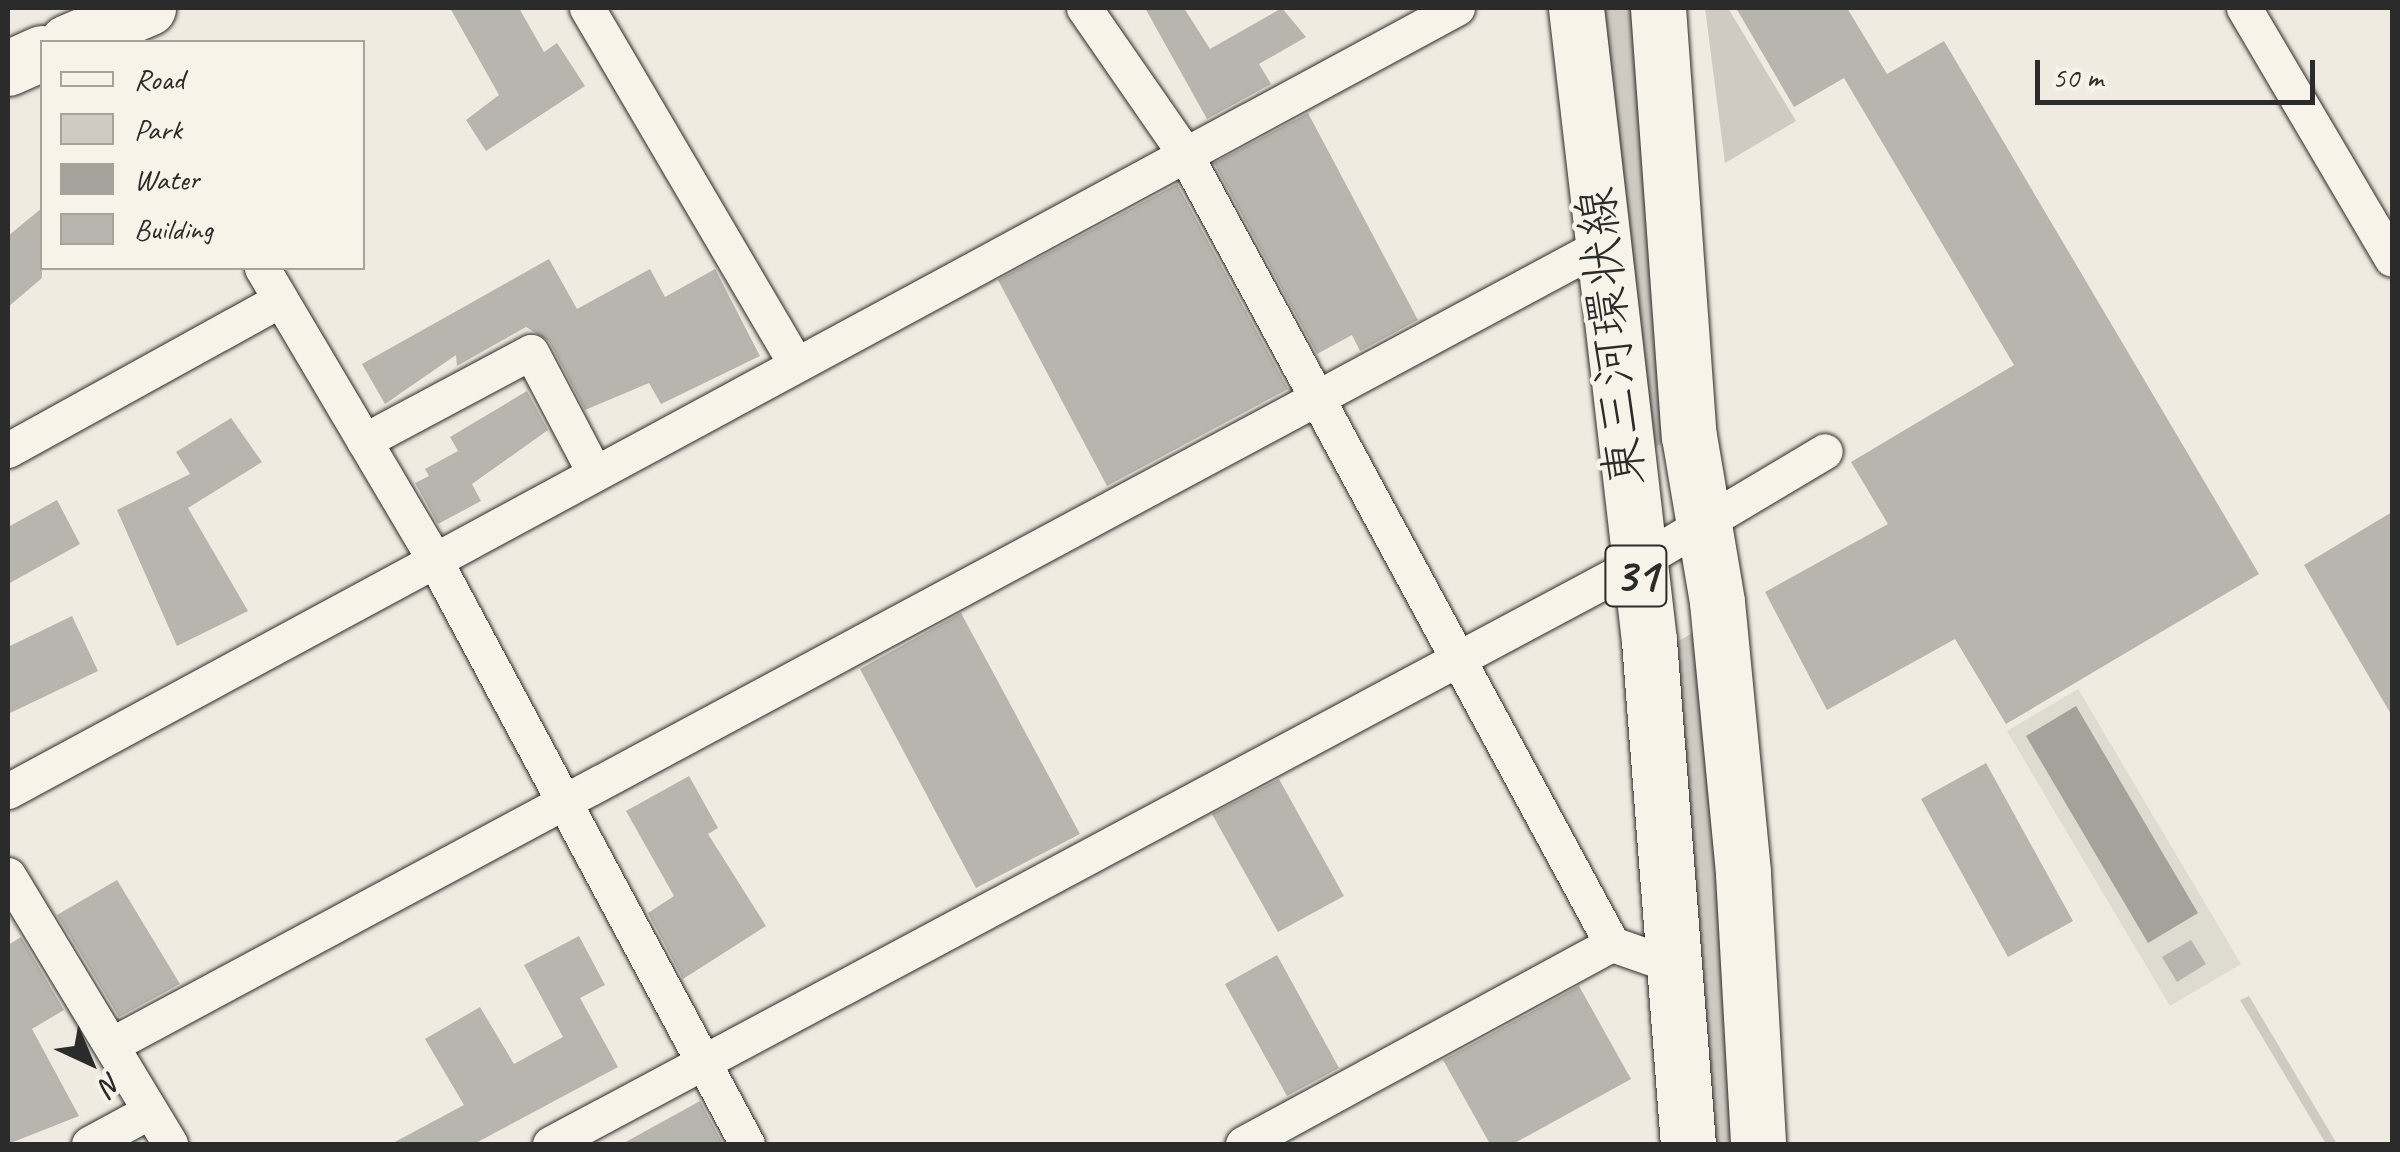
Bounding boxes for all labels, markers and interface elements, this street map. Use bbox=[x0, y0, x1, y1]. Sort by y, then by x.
legend bbox=[40, 40, 365, 270]
scale bar bbox=[2040, 40, 2320, 102]
text: 50 m bbox=[2052, 58, 2103, 96]
text: Road bbox=[134, 60, 184, 98]
text: Park bbox=[134, 110, 182, 148]
text: Water bbox=[134, 160, 199, 198]
street label: 東三河環状線 bbox=[1565, 185, 1657, 489]
text: Building bbox=[134, 210, 213, 248]
road number: 31 bbox=[1604, 533, 1668, 619]
north arrow bbox=[40, 1012, 140, 1112]
text: N bbox=[93, 1065, 130, 1103]

